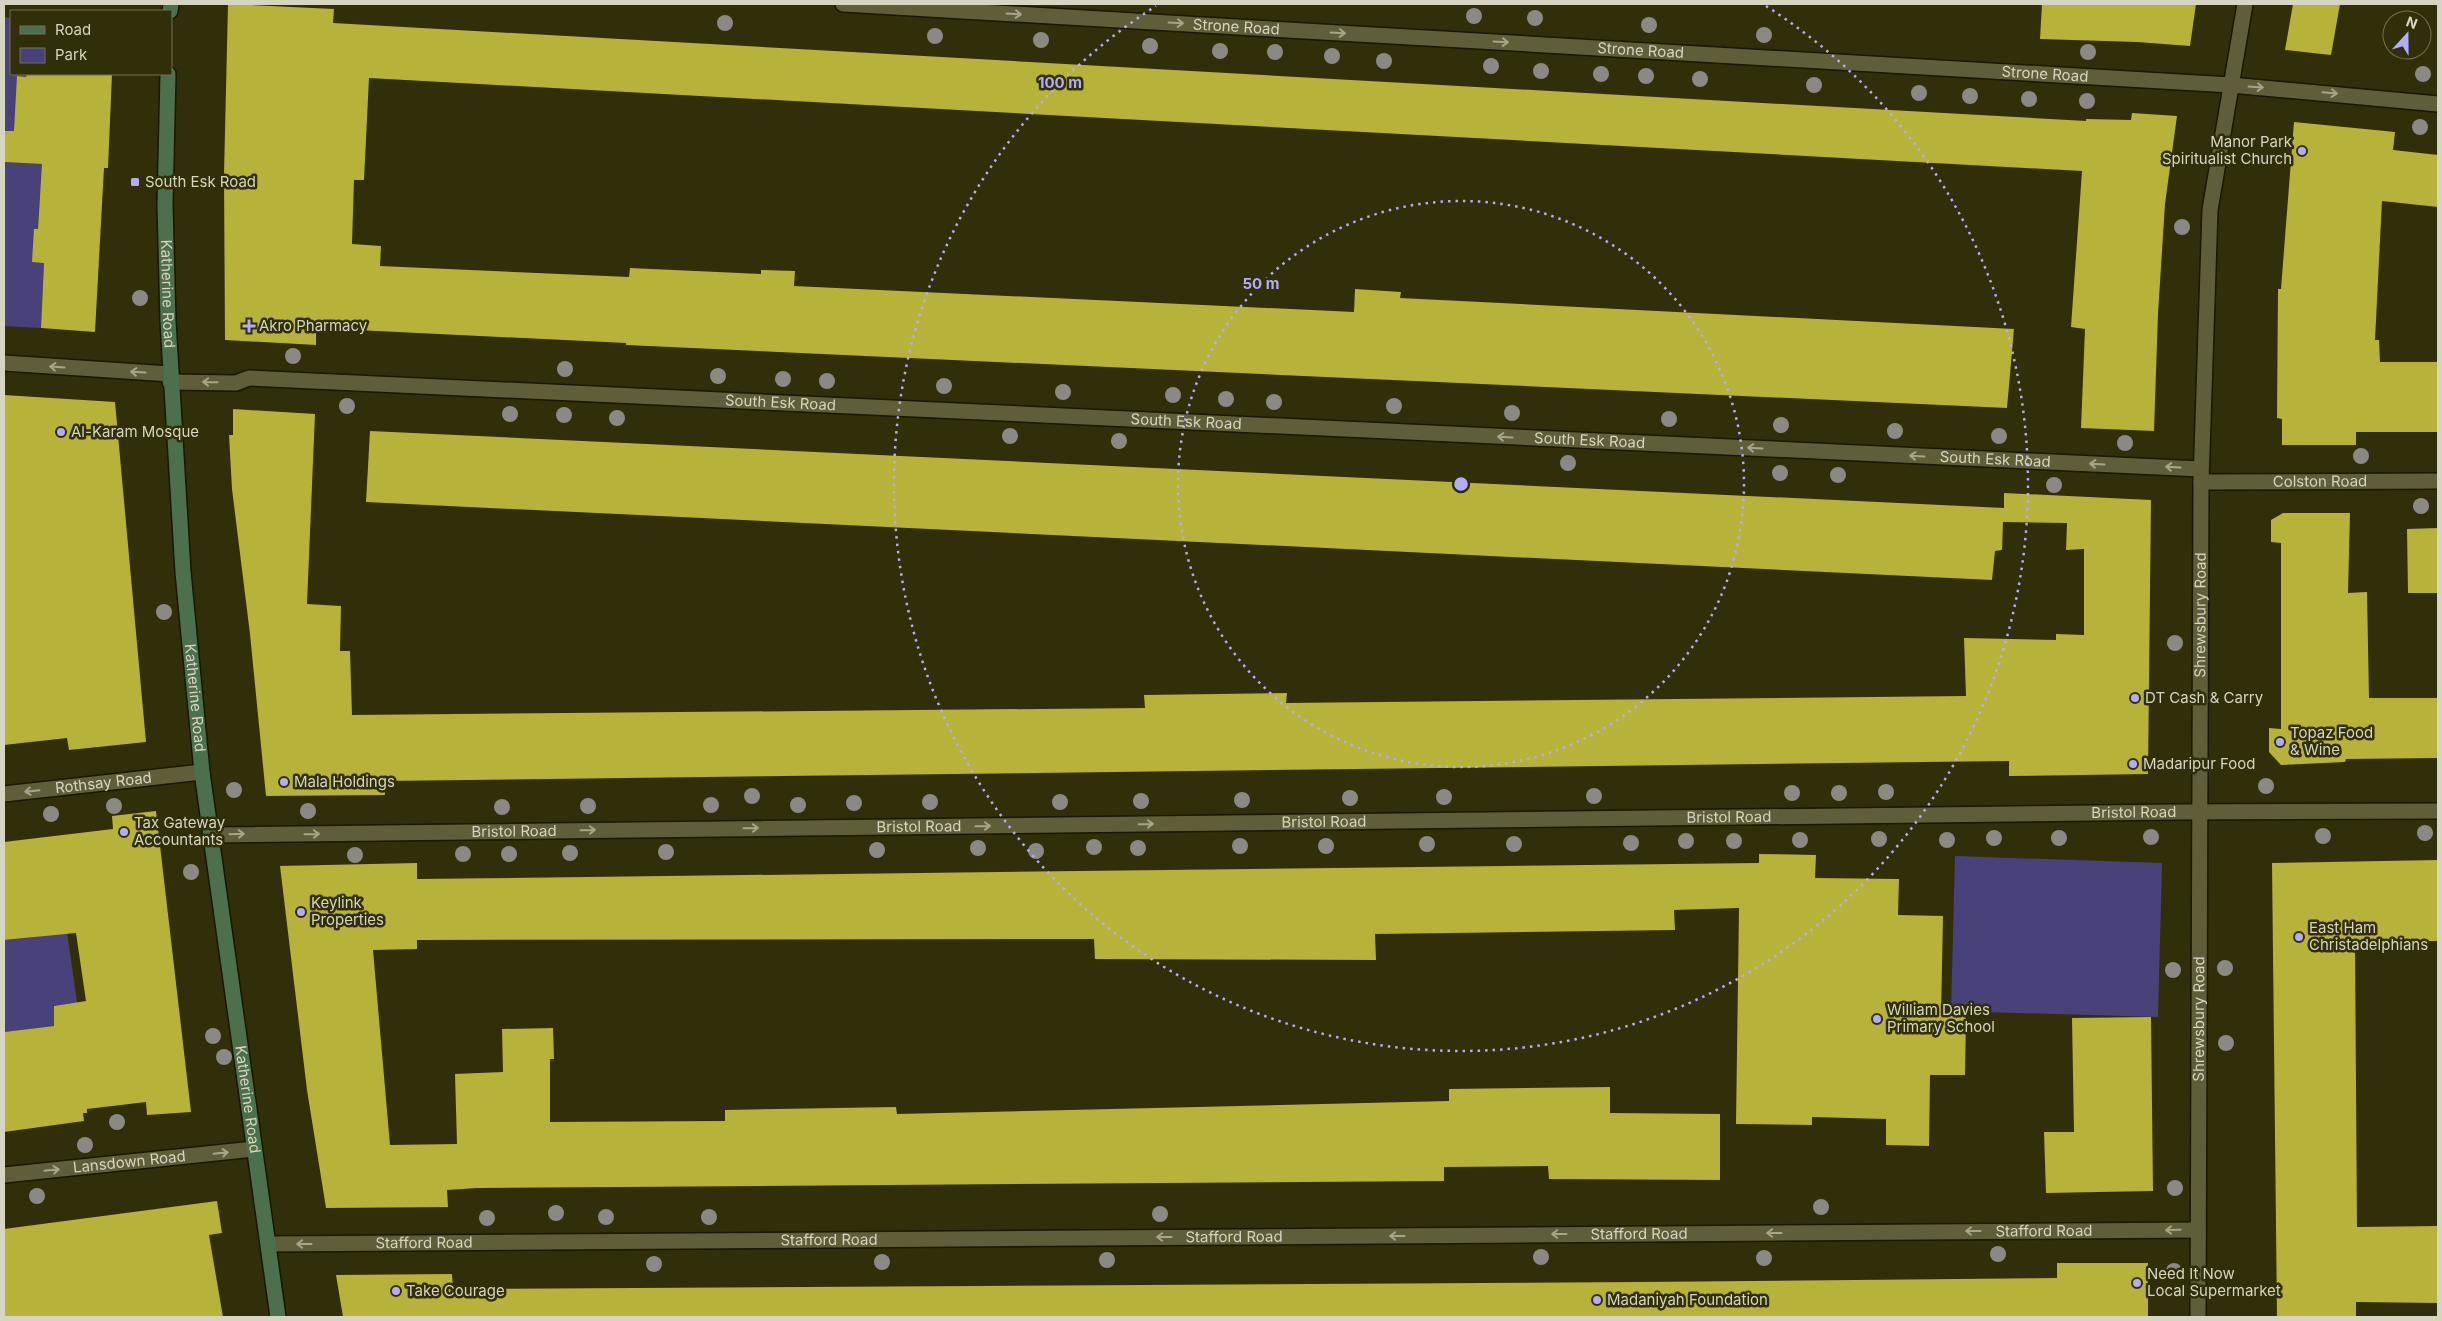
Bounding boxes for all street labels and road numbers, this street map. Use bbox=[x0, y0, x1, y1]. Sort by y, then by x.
street label: Strone Road bbox=[1192, 14, 1280, 38]
street label: Strone Road bbox=[1597, 38, 1685, 62]
street label: Strone Road bbox=[2001, 62, 2089, 86]
street label: Katherine Road bbox=[157, 239, 180, 349]
street label: South Esk Road bbox=[725, 390, 836, 414]
street label: South Esk Road bbox=[1130, 409, 1242, 433]
street label: South Esk Road bbox=[1534, 428, 1646, 452]
street label: South Esk Road bbox=[1939, 447, 2051, 471]
street label: Colston Road bbox=[2273, 471, 2367, 491]
street label: Shrewsbury Road bbox=[2190, 552, 2210, 678]
street label: Katherine Road bbox=[181, 643, 210, 753]
street label: Rothsay Road bbox=[54, 768, 153, 797]
street label: Bristol Road bbox=[2091, 802, 2177, 822]
street label: Bristol Road bbox=[1686, 807, 1772, 827]
street label: Bristol Road bbox=[1281, 811, 1367, 831]
street label: Bristol Road bbox=[876, 816, 962, 836]
street label: Bristol Road bbox=[471, 821, 557, 841]
street label: Shrewsbury Road bbox=[2189, 956, 2208, 1082]
street label: Katherine Road bbox=[231, 1044, 265, 1154]
street label: Lansdown Road bbox=[72, 1146, 187, 1177]
street label: Stafford Road bbox=[1995, 1221, 2093, 1240]
street label: Stafford Road bbox=[1590, 1224, 1688, 1243]
street label: Stafford Road bbox=[1185, 1227, 1283, 1246]
street label: Stafford Road bbox=[780, 1230, 878, 1249]
street label: Stafford Road bbox=[375, 1233, 473, 1252]

